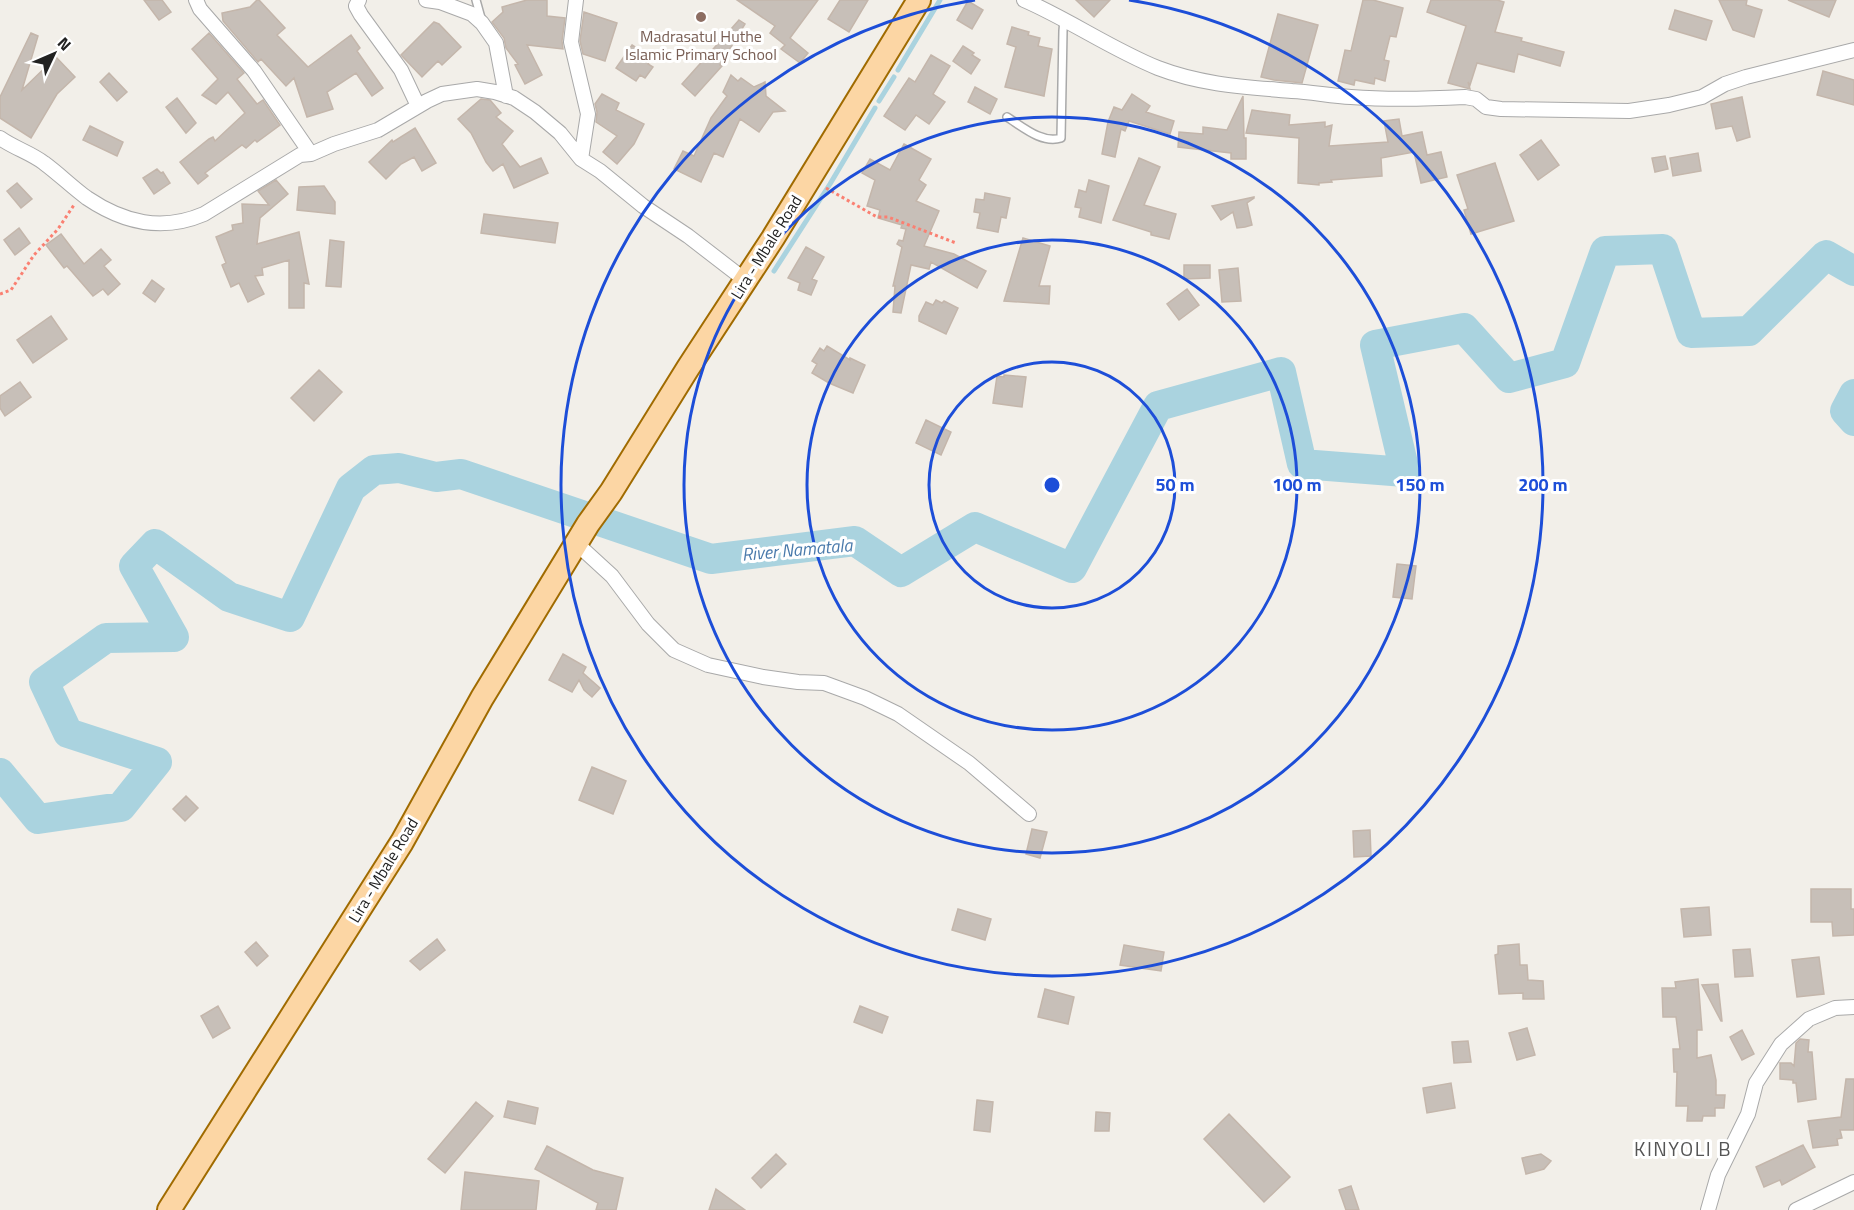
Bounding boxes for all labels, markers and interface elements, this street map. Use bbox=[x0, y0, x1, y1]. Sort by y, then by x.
marker: Madrasatul Huthe Islamic Primary School bbox=[694, 10, 708, 24]
north arrow bbox=[24, 24, 84, 84]
place label: Madrasatul Huthe Islamic Primary School bbox=[625, 24, 777, 66]
text: N bbox=[52, 31, 77, 56]
street label: Lira - Mbale Road bbox=[724, 190, 808, 304]
text: 50 m bbox=[1155, 471, 1195, 498]
text: 100 m bbox=[1272, 471, 1322, 498]
text: 150 m bbox=[1395, 471, 1445, 498]
text: 200 m bbox=[1518, 471, 1568, 498]
centre of rings bbox=[1042, 475, 1062, 495]
water label: River Namatala bbox=[741, 531, 854, 568]
street label: Lira - Mbale Road bbox=[342, 813, 424, 927]
district label: KINYOLI B bbox=[1634, 1133, 1732, 1164]

